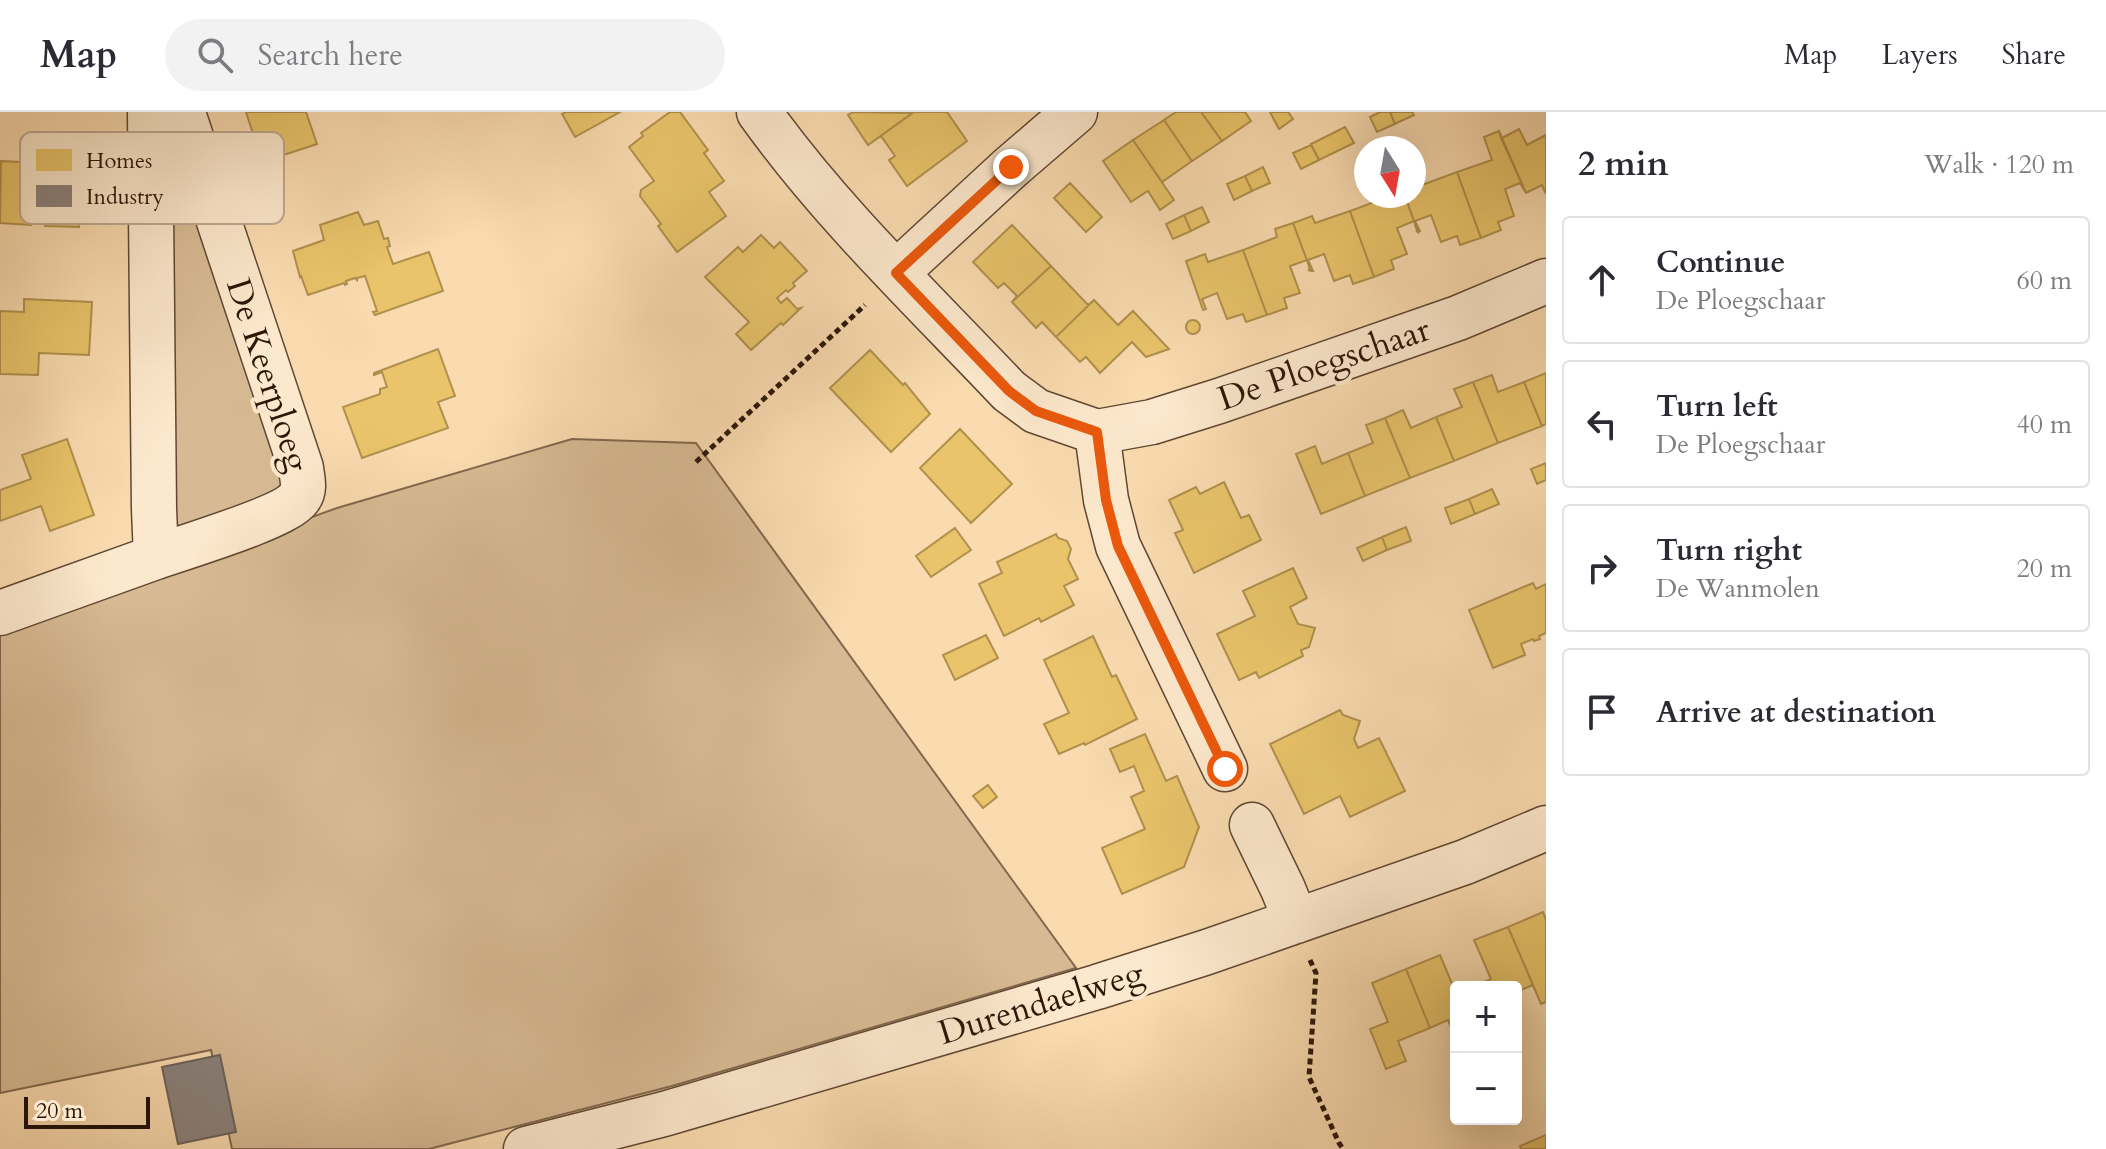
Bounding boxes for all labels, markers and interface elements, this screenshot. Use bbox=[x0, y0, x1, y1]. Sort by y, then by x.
search box bbox=[165, 19, 725, 91]
text: Map bbox=[40, 29, 117, 81]
icon: search bbox=[193, 33, 237, 77]
text: Search here bbox=[257, 35, 403, 76]
text: Map bbox=[1784, 36, 1837, 74]
text: Layers bbox=[1881, 36, 1958, 74]
text: Share bbox=[2002, 36, 2066, 74]
legend bbox=[20, 132, 284, 224]
north arrow bbox=[1354, 136, 1426, 208]
text: 2 min bbox=[1578, 141, 1669, 187]
text: Homes bbox=[86, 146, 152, 176]
text: Walk · 120 m bbox=[1924, 147, 2074, 182]
route end bbox=[993, 149, 1029, 185]
text: Industry bbox=[86, 182, 164, 212]
text: Continue bbox=[1656, 242, 1785, 283]
icon: ahead bbox=[1580, 258, 1624, 302]
text: 60 m bbox=[2016, 263, 2072, 298]
street label: De Keerploeg bbox=[215, 273, 321, 477]
text: De Ploegschaar bbox=[1656, 283, 1825, 318]
street label: De Ploegschaar bbox=[1212, 306, 1437, 422]
text: Turn left bbox=[1656, 386, 1778, 427]
icon: left bbox=[1580, 402, 1624, 446]
text: 40 m bbox=[2016, 407, 2072, 442]
text: De Ploegschaar bbox=[1656, 427, 1825, 462]
text: Turn right bbox=[1656, 530, 1802, 571]
icon: right bbox=[1580, 546, 1624, 590]
text: 20 m bbox=[2016, 551, 2072, 586]
text: De Wanmolen bbox=[1656, 571, 1820, 606]
icon: arrive bbox=[1580, 690, 1624, 734]
text: Arrive at destination bbox=[1656, 692, 1936, 733]
route start bbox=[1207, 751, 1243, 787]
street label: Durendaelweg bbox=[933, 950, 1149, 1056]
map controls bbox=[1450, 981, 1522, 1125]
button: + bbox=[1450, 981, 1522, 1053]
button: − bbox=[1450, 1053, 1522, 1125]
scale bar bbox=[24, 1093, 150, 1129]
text: 20 m bbox=[36, 1096, 83, 1126]

